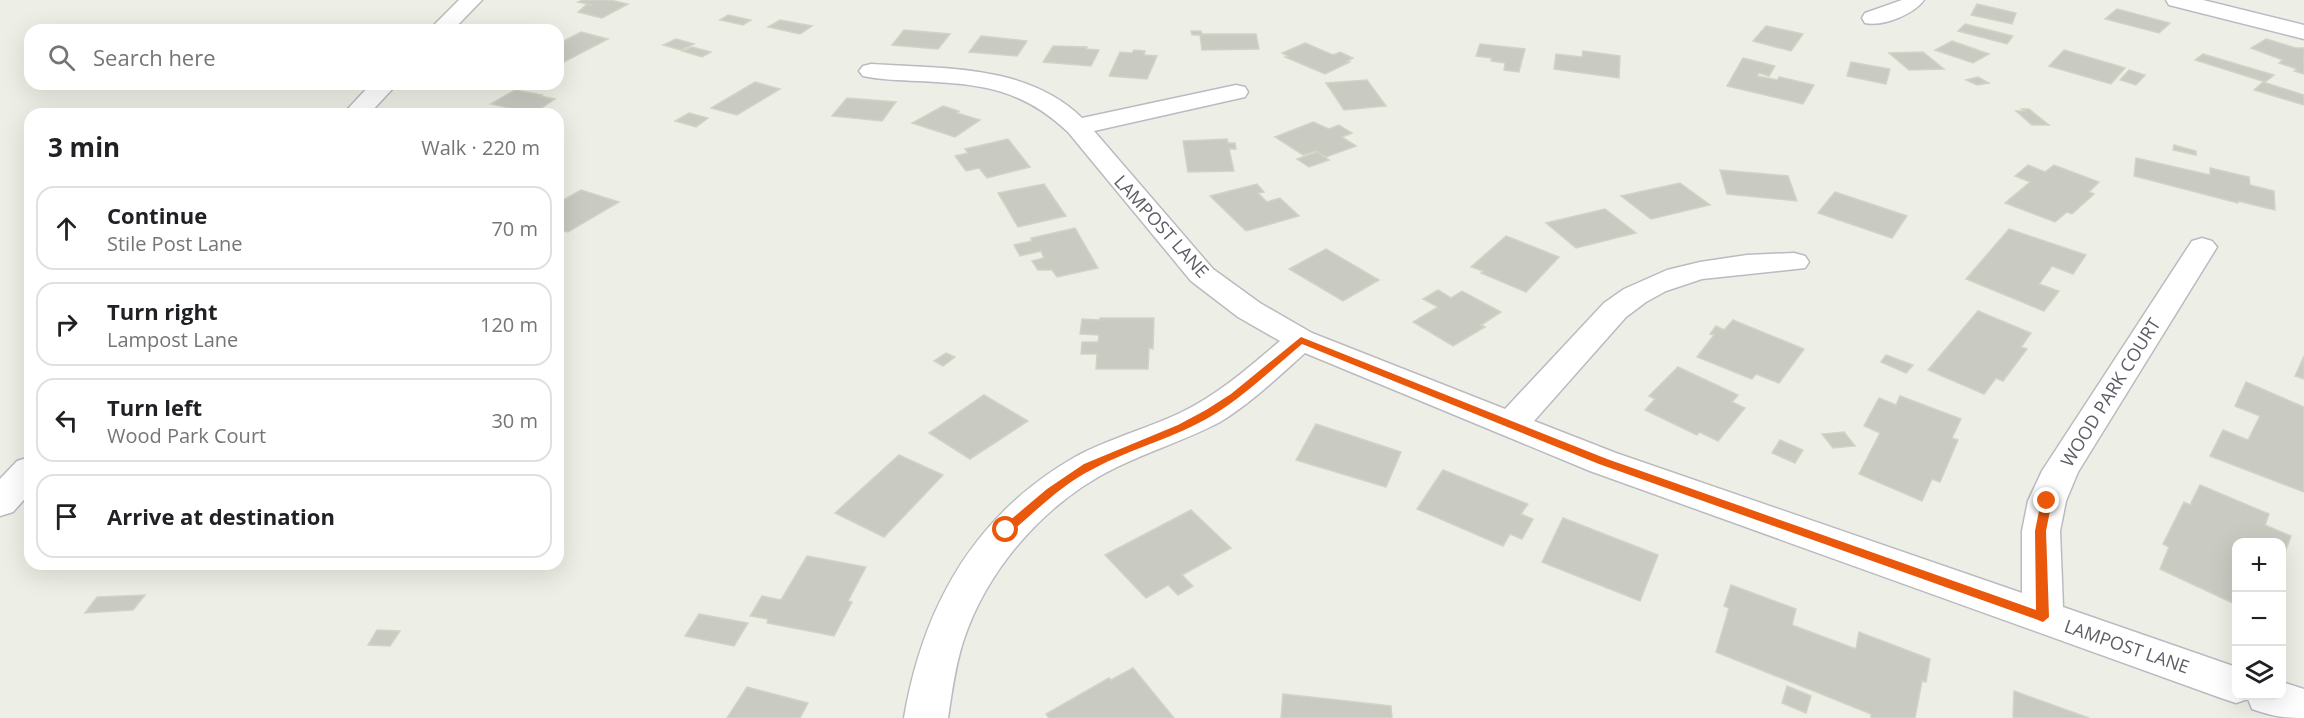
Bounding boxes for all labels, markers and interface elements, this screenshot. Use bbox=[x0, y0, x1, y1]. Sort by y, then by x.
search box bbox=[24, 24, 564, 90]
icon: search bbox=[45, 41, 78, 74]
text: Search here bbox=[93, 42, 216, 72]
text: 3 min bbox=[48, 129, 120, 165]
text: Walk · 220 m bbox=[421, 134, 540, 161]
street label: LAMPOST LANE bbox=[1109, 169, 1215, 283]
text: Continue bbox=[107, 200, 207, 230]
icon: ahead bbox=[50, 212, 83, 245]
text: 70 m bbox=[491, 215, 538, 242]
text: Stile Post Lane bbox=[107, 230, 243, 257]
text: Turn right bbox=[107, 296, 218, 326]
icon: right bbox=[50, 308, 83, 341]
text: 120 m bbox=[480, 311, 538, 338]
street label: WOOD PARK COURT bbox=[2055, 313, 2165, 471]
text: Lampost Lane bbox=[107, 326, 238, 353]
text: Turn left bbox=[107, 392, 202, 422]
icon: left bbox=[50, 404, 83, 437]
text: 30 m bbox=[491, 407, 538, 434]
text: Wood Park Court bbox=[107, 422, 266, 449]
route end bbox=[2033, 487, 2059, 513]
icon: arrive bbox=[50, 500, 83, 533]
text: Arrive at destination bbox=[107, 501, 335, 531]
route start bbox=[992, 516, 1018, 542]
map controls bbox=[2232, 538, 2286, 700]
button: + bbox=[2232, 538, 2286, 592]
button: − bbox=[2232, 592, 2286, 646]
street label: LAMPOST LANE bbox=[2061, 613, 2193, 679]
button: layers bbox=[2232, 646, 2286, 700]

